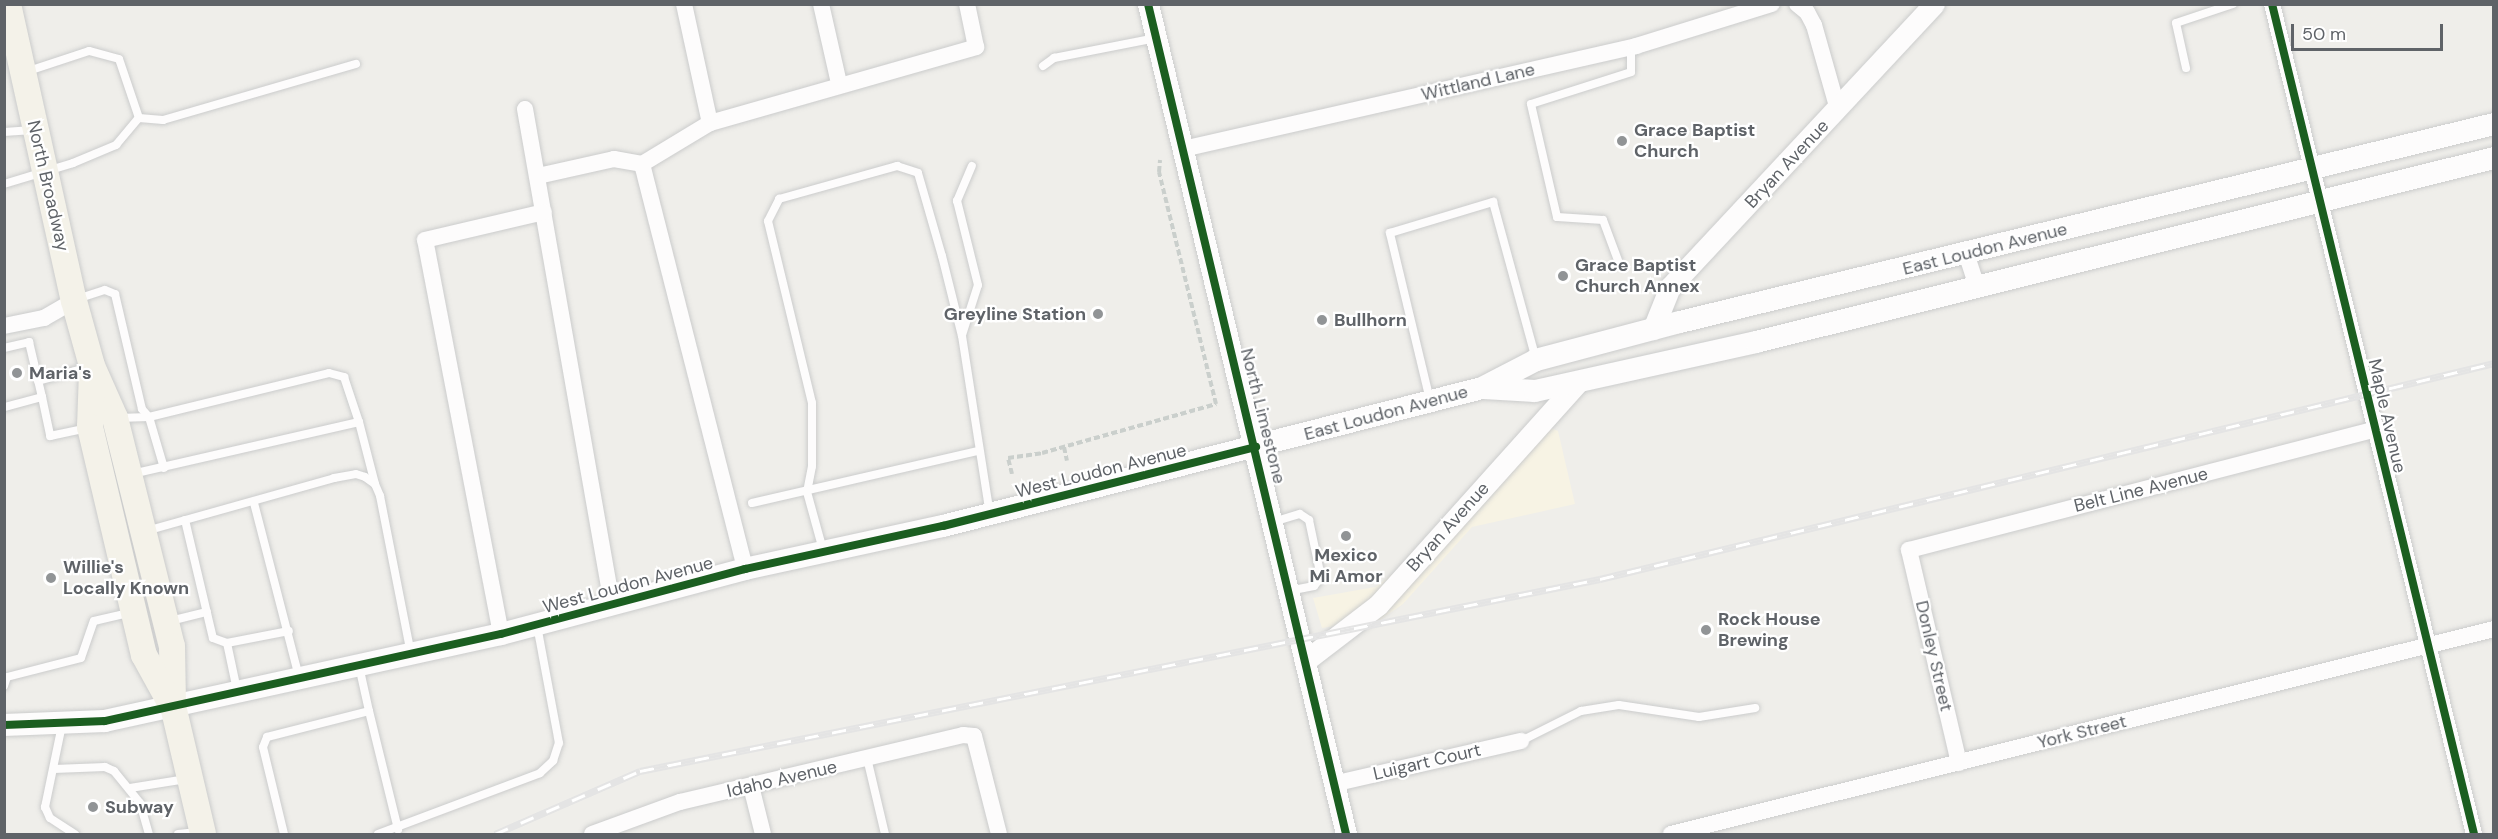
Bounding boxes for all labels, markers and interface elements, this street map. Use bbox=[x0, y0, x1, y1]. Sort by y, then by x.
scale bar bbox=[2294, 12, 2446, 50]
text: 50 m bbox=[2302, 22, 2346, 46]
street label: Wittland Lane bbox=[1419, 58, 1537, 106]
street label: Bryan Avenue bbox=[1741, 115, 1833, 213]
street label: North Broadway bbox=[22, 118, 74, 254]
place label: Grace Baptist Church bbox=[1634, 120, 1755, 162]
marker: Grace Baptist Church bbox=[1615, 134, 1629, 148]
street label: East Loudon Avenue bbox=[1901, 218, 2069, 280]
place label: Grace Baptist Church Annex bbox=[1575, 255, 1699, 298]
marker: Grace Baptist Church Annex bbox=[1556, 269, 1570, 283]
place label: Greyline Station bbox=[944, 303, 1086, 325]
marker: Greyline Station bbox=[1091, 307, 1105, 321]
place label: Bullhorn bbox=[1334, 309, 1407, 331]
marker: Bullhorn bbox=[1315, 313, 1329, 327]
street label: North Limestone bbox=[1236, 346, 1290, 486]
street label: Maple Avenue bbox=[2363, 357, 2411, 475]
place label: Maria's bbox=[29, 362, 91, 384]
marker: Maria's bbox=[10, 366, 24, 380]
street label: East Loudon Avenue bbox=[1302, 381, 1470, 445]
street label: West Loudon Avenue bbox=[1013, 439, 1189, 503]
street label: Belt Line Avenue bbox=[2072, 463, 2210, 517]
street label: Bryan Avenue bbox=[1402, 478, 1494, 576]
marker: Mexico Mi Amor bbox=[1339, 529, 1353, 543]
place label: Mexico Mi Amor bbox=[1309, 545, 1383, 588]
street label: West Loudon Avenue bbox=[540, 552, 716, 618]
place label: Willie's Locally Known bbox=[63, 557, 189, 600]
marker: Willie's Locally Known bbox=[44, 571, 58, 585]
street label: Donley Street bbox=[1911, 598, 1957, 714]
place label: Rock House Brewing bbox=[1718, 609, 1821, 652]
marker: Rock House Brewing bbox=[1699, 623, 1713, 637]
street label: York Street bbox=[2035, 711, 2129, 753]
street label: Luigart Court bbox=[1371, 739, 1483, 785]
street label: Idaho Avenue bbox=[725, 756, 839, 802]
place label: Subway bbox=[105, 796, 174, 818]
marker: Subway bbox=[86, 800, 100, 814]

